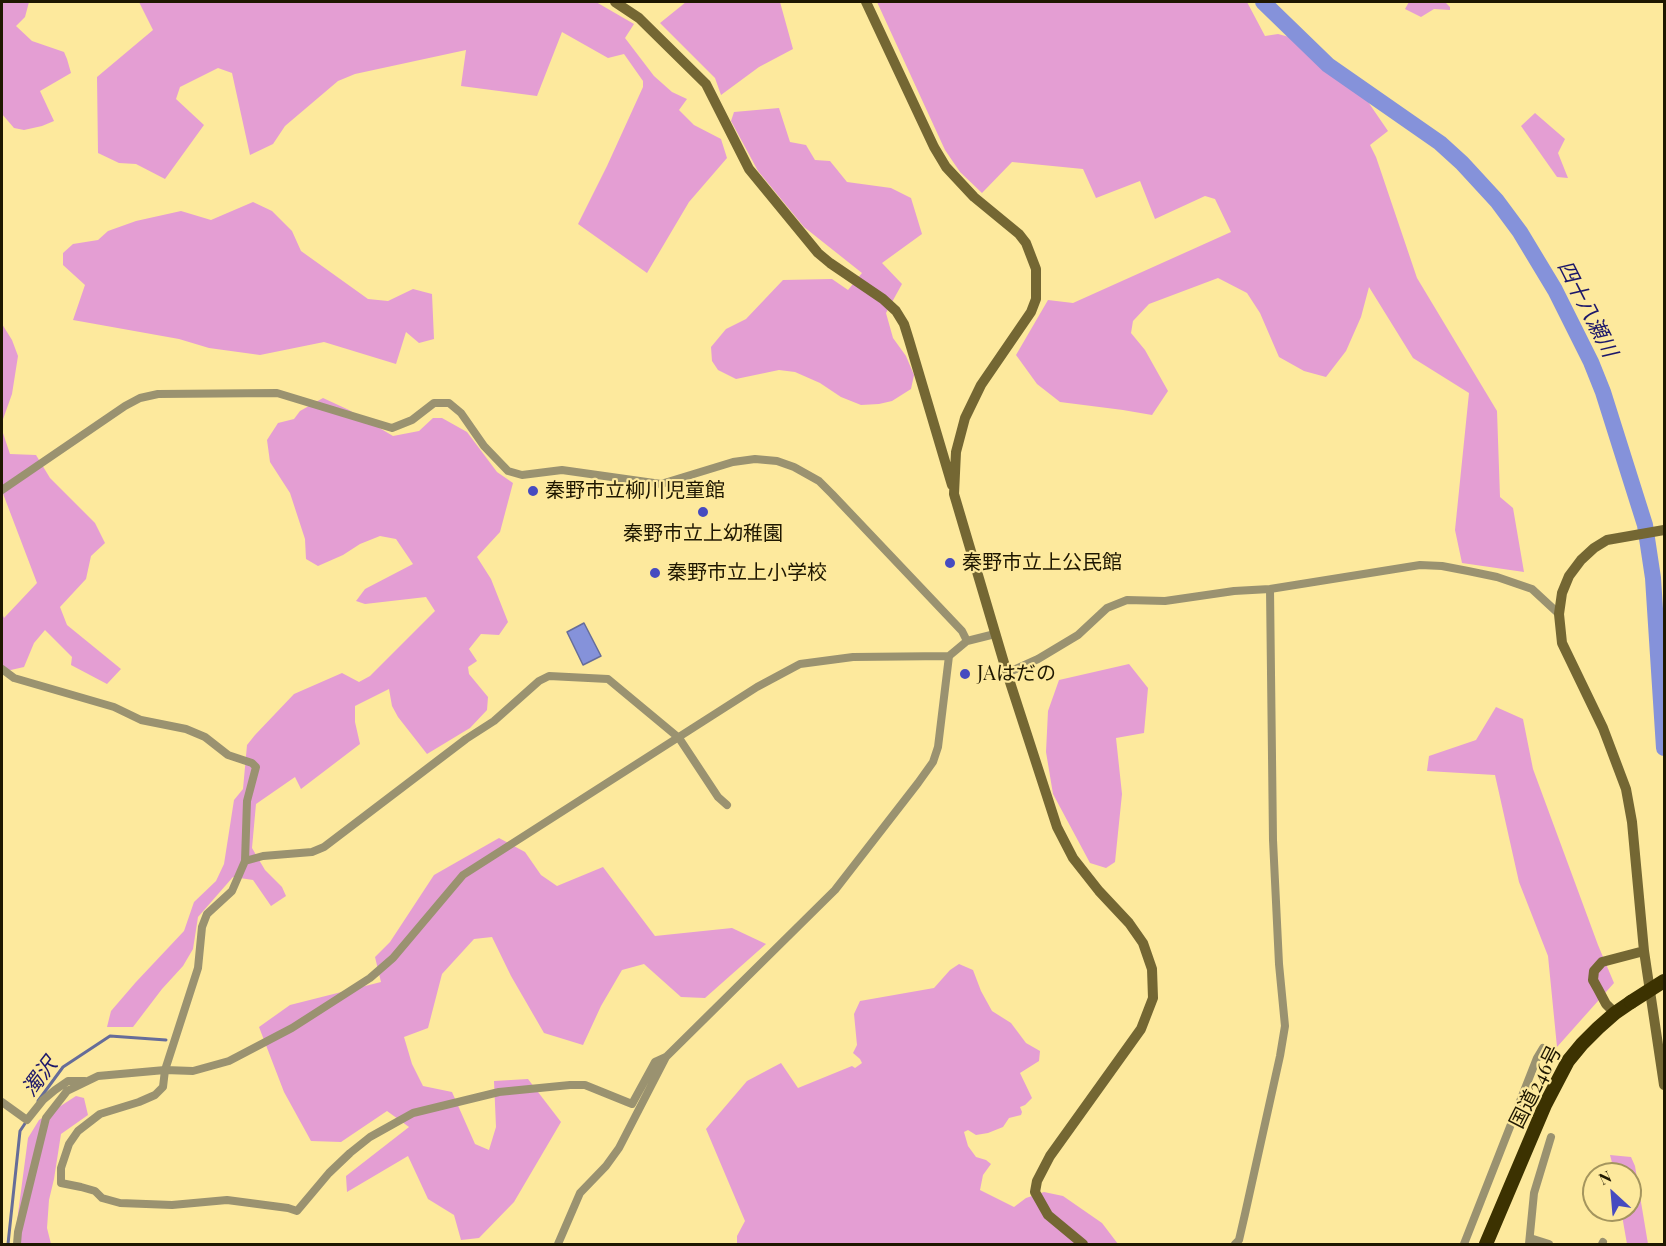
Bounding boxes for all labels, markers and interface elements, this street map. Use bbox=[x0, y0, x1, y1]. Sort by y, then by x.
water label: 四十八瀬川 bbox=[1552, 257, 1622, 361]
place label: 秦野市立柳川児童館 bbox=[545, 479, 725, 503]
marker: 秦野市立柳川児童館 bbox=[526, 484, 540, 498]
marker: 秦野市立上幼稚園 bbox=[696, 505, 710, 519]
place label: 秦野市立上幼稚園 bbox=[623, 522, 783, 546]
place label: 秦野市立上公民館 bbox=[962, 551, 1122, 575]
marker: 秦野市立上公民館 bbox=[943, 556, 957, 570]
place label: 秦野市立上小学校 bbox=[667, 561, 827, 585]
marker: 秦野市立上小学校 bbox=[648, 566, 662, 580]
place label: JAはだの bbox=[977, 662, 1056, 686]
marker: JAはだの bbox=[958, 667, 972, 681]
street label: 国道246号 bbox=[1505, 1042, 1567, 1132]
water label: 濁沢 bbox=[17, 1053, 63, 1101]
north arrow bbox=[1582, 1162, 1642, 1222]
text: N bbox=[1595, 1165, 1615, 1189]

